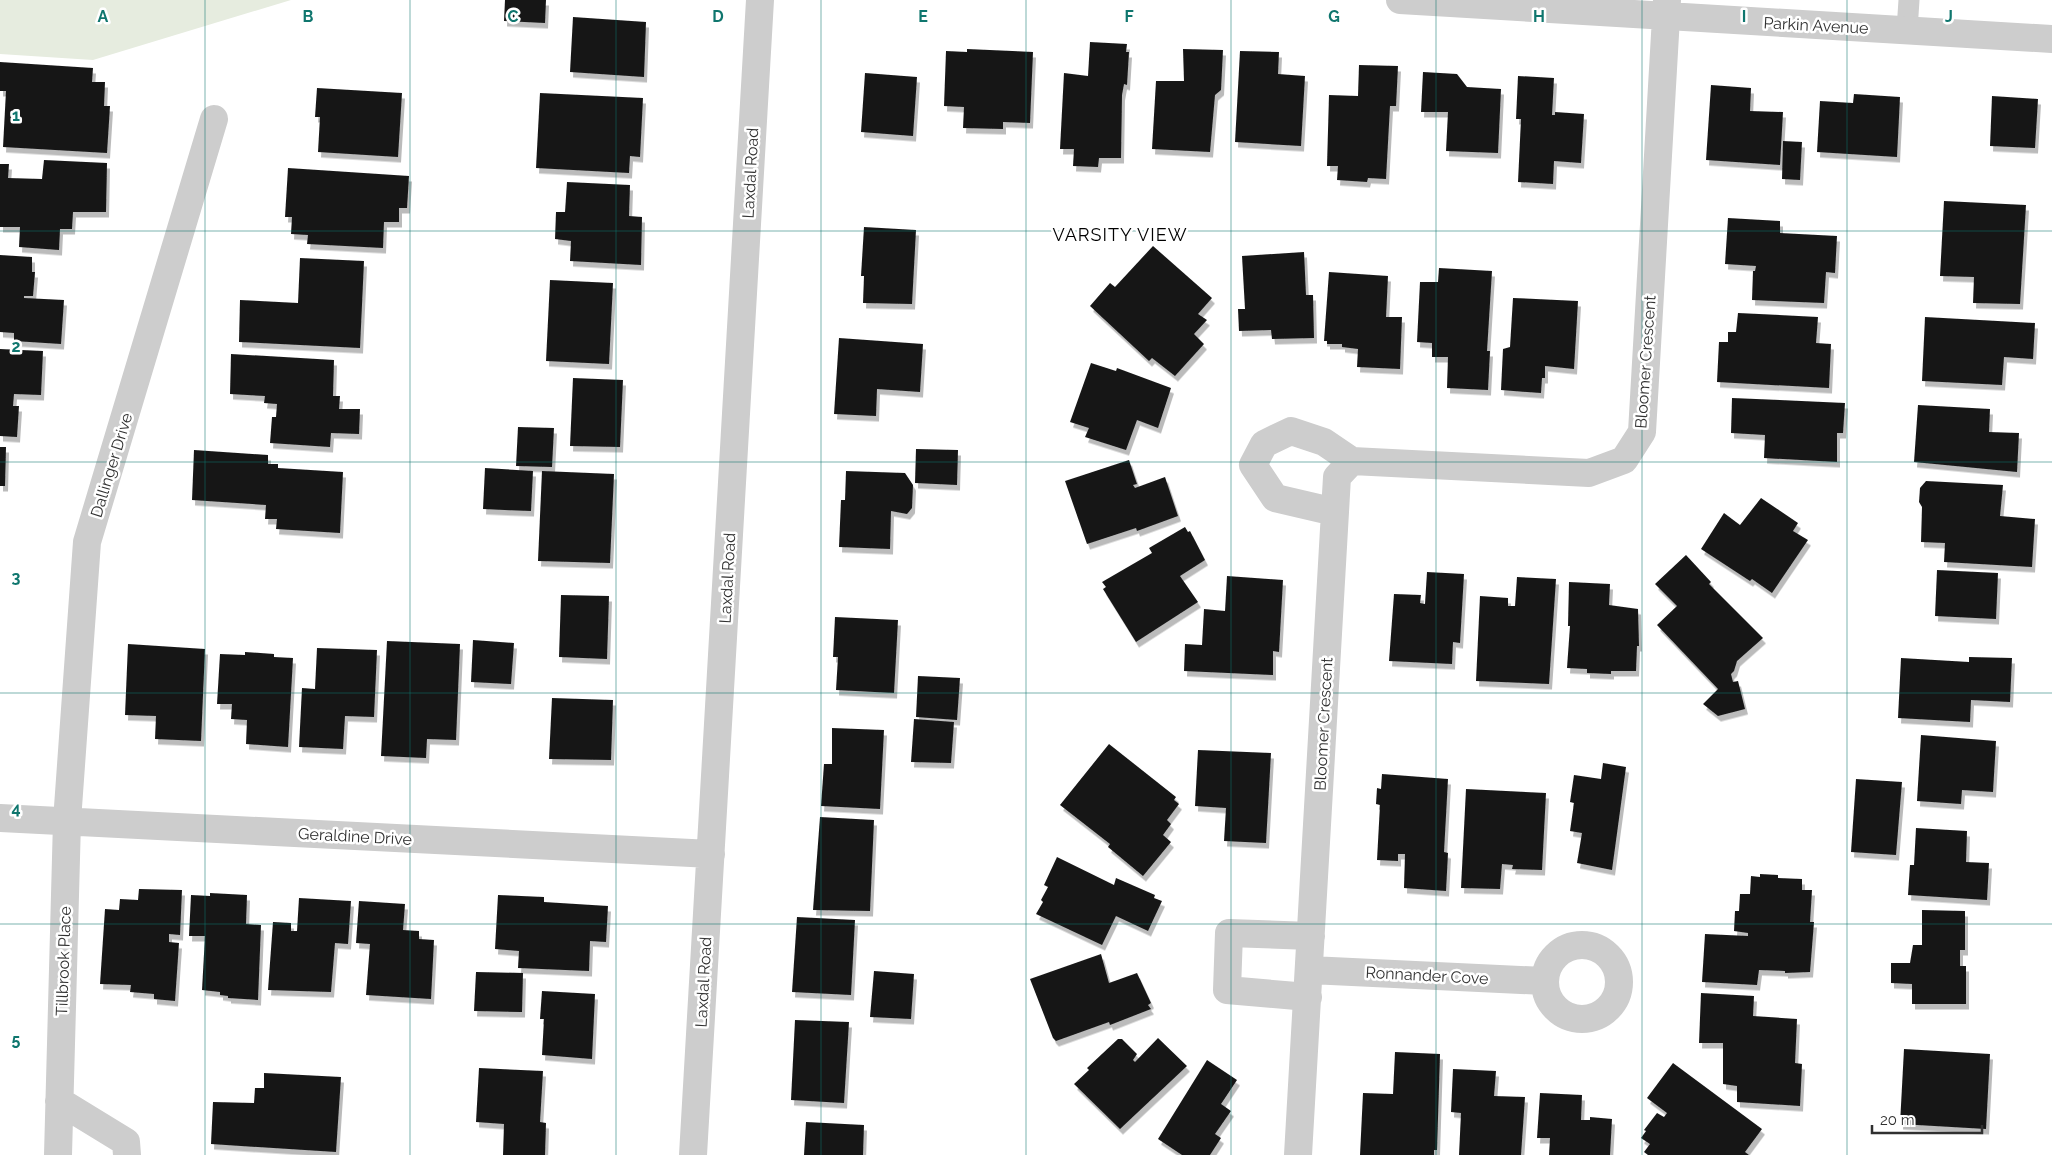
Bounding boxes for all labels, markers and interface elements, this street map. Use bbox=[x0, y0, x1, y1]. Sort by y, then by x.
text: A bbox=[98, 7, 109, 26]
text: B bbox=[303, 7, 314, 26]
text: C bbox=[508, 7, 519, 26]
text: D bbox=[712, 7, 724, 26]
text: E bbox=[918, 7, 928, 26]
text: F bbox=[1124, 7, 1134, 26]
text: G bbox=[1328, 7, 1340, 26]
text: H bbox=[1533, 7, 1545, 26]
text: I bbox=[1742, 7, 1746, 26]
text: J bbox=[1945, 7, 1953, 26]
street label: Parkin Avenue bbox=[1763, 13, 1869, 38]
text: 1 bbox=[12, 106, 20, 125]
street label: Laxdal Road bbox=[739, 127, 762, 219]
district label: VARSITY VIEW bbox=[1053, 224, 1187, 245]
street label: Bloomer Crescent bbox=[1631, 294, 1660, 429]
text: 2 bbox=[11, 337, 21, 356]
street label: Dallinger Drive bbox=[87, 411, 136, 520]
street label: Laxdal Road bbox=[716, 532, 739, 624]
text: 3 bbox=[12, 568, 21, 587]
street label: Bloomer Crescent bbox=[1311, 656, 1337, 791]
text: 4 bbox=[11, 799, 21, 818]
street label: Geraldine Drive bbox=[298, 824, 412, 849]
street label: Tillbrook Place bbox=[52, 906, 75, 1016]
street label: Laxdal Road bbox=[692, 936, 715, 1028]
street label: Ronnander Cove bbox=[1365, 963, 1489, 988]
text: 5 bbox=[12, 1030, 21, 1049]
scale bar bbox=[1872, 1102, 1982, 1134]
text: 20 m bbox=[1880, 1111, 1915, 1129]

